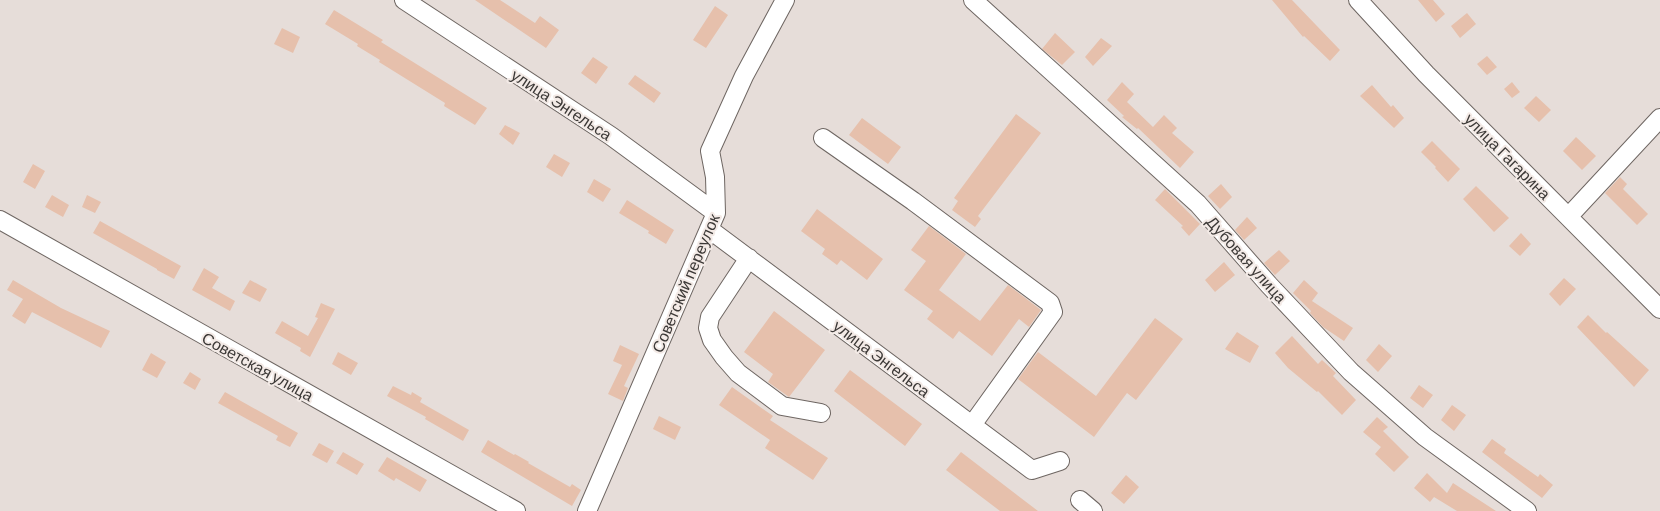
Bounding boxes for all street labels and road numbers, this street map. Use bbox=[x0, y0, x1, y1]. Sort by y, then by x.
street label: улица Энгельса bbox=[508, 64, 616, 144]
street label: улица Гагарина bbox=[1461, 109, 1555, 203]
street label: Советский переулок bbox=[647, 210, 723, 355]
street label: Дубовая улица bbox=[1203, 212, 1291, 306]
street label: улица Энгельса bbox=[830, 316, 934, 401]
street label: Советская улица bbox=[199, 328, 317, 405]

